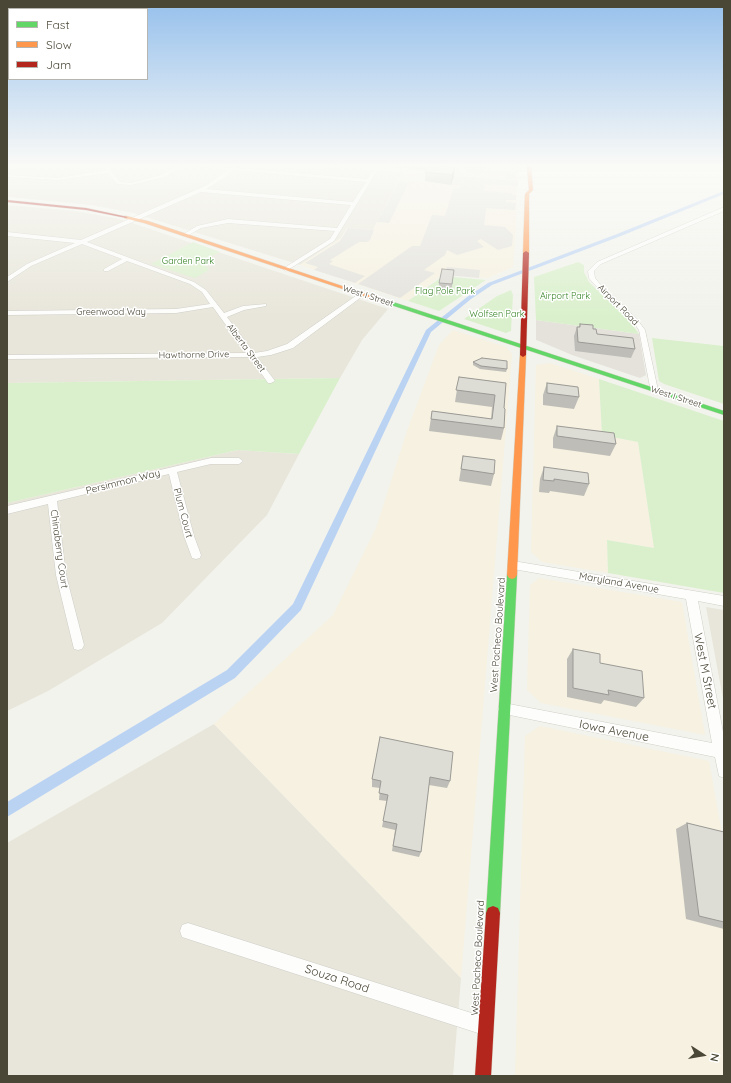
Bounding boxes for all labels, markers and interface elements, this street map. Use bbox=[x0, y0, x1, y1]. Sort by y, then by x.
legend bbox=[8, 8, 148, 80]
text: Fast bbox=[46, 17, 70, 32]
text: Slow bbox=[46, 37, 72, 52]
text: Jam bbox=[46, 57, 71, 72]
park label: Garden Park bbox=[162, 256, 214, 266]
street label: Airport Road bbox=[595, 282, 641, 328]
street label: West I Street bbox=[341, 283, 395, 309]
park label: Flag Pole Park bbox=[415, 286, 475, 296]
park label: Airport Park bbox=[540, 291, 590, 301]
street label: Greenwood Way bbox=[76, 307, 146, 317]
park label: Wolfsen Park bbox=[469, 309, 525, 319]
street label: Alberta Street bbox=[224, 322, 268, 374]
street label: Hawthorne Drive bbox=[159, 349, 229, 361]
street label: West I Street bbox=[649, 384, 703, 410]
street label: Persimmon Way bbox=[85, 467, 161, 497]
street label: Plum Court bbox=[171, 487, 195, 539]
street label: Chinaberry Court bbox=[48, 509, 70, 589]
street label: Maryland Avenue bbox=[578, 570, 660, 596]
street label: West Pacheco Boulevard bbox=[488, 577, 508, 693]
street label: West M Street bbox=[691, 632, 719, 710]
street label: Iowa Avenue bbox=[578, 717, 650, 745]
street label: West Pacheco Boulevard bbox=[469, 900, 487, 1016]
street label: Souza Road bbox=[303, 962, 371, 996]
north arrow bbox=[683, 1035, 723, 1075]
text: N bbox=[707, 1052, 722, 1063]

